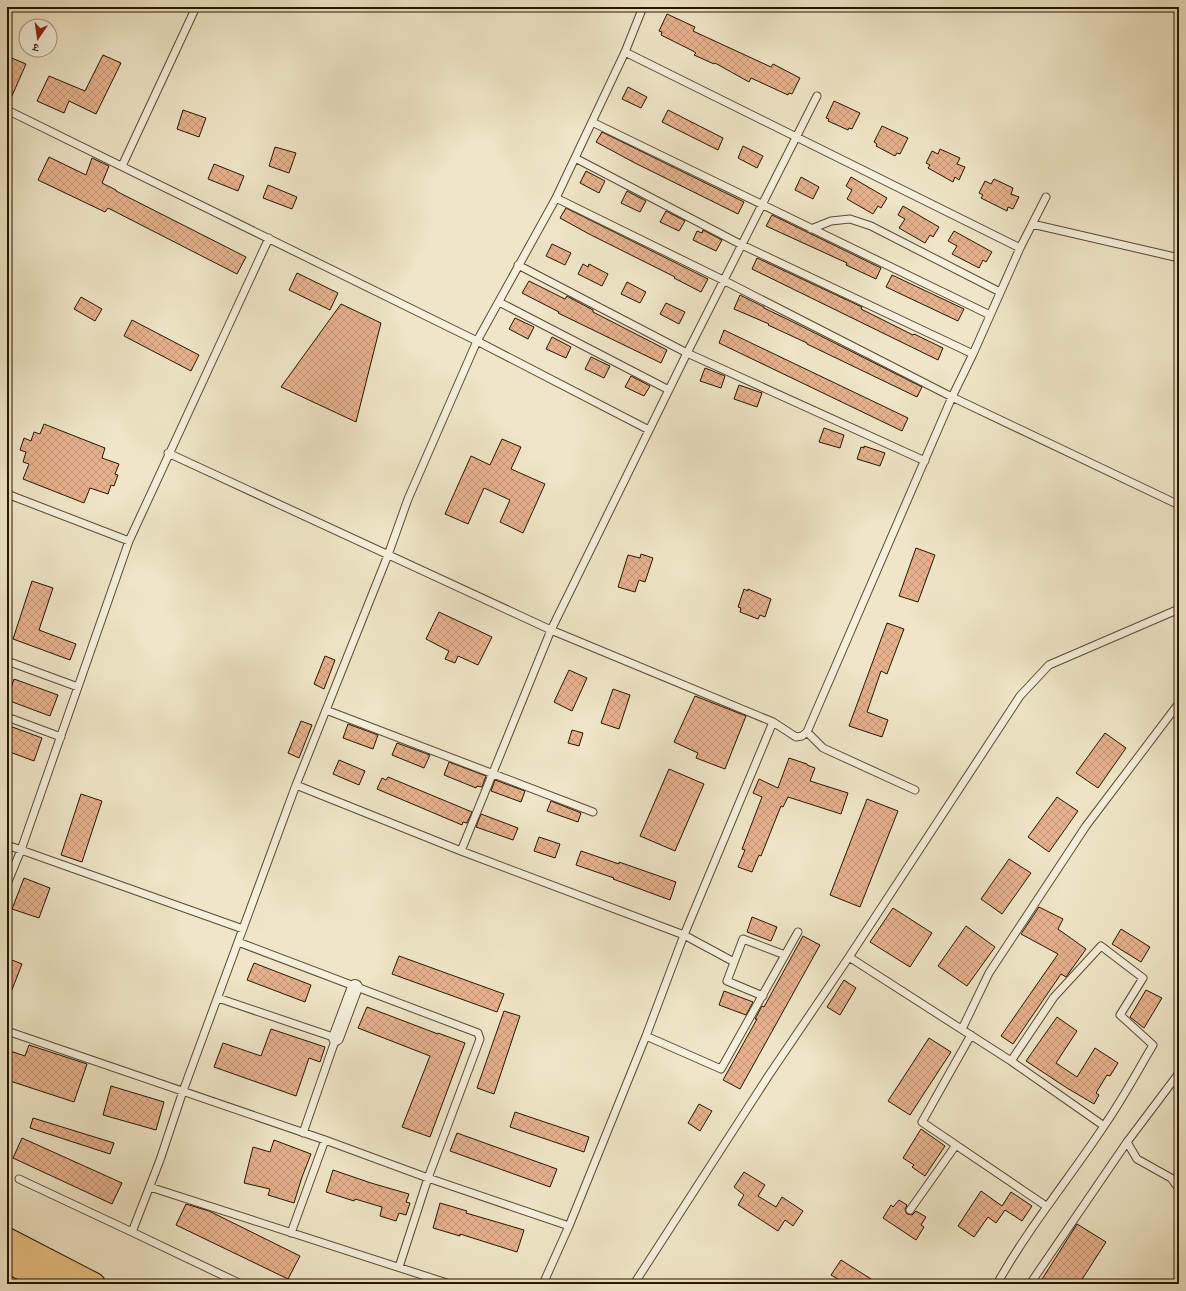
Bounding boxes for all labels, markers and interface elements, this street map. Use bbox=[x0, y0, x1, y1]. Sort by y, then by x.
north arrow bbox=[18, 18, 58, 58]
text: उ bbox=[30, 40, 41, 54]

